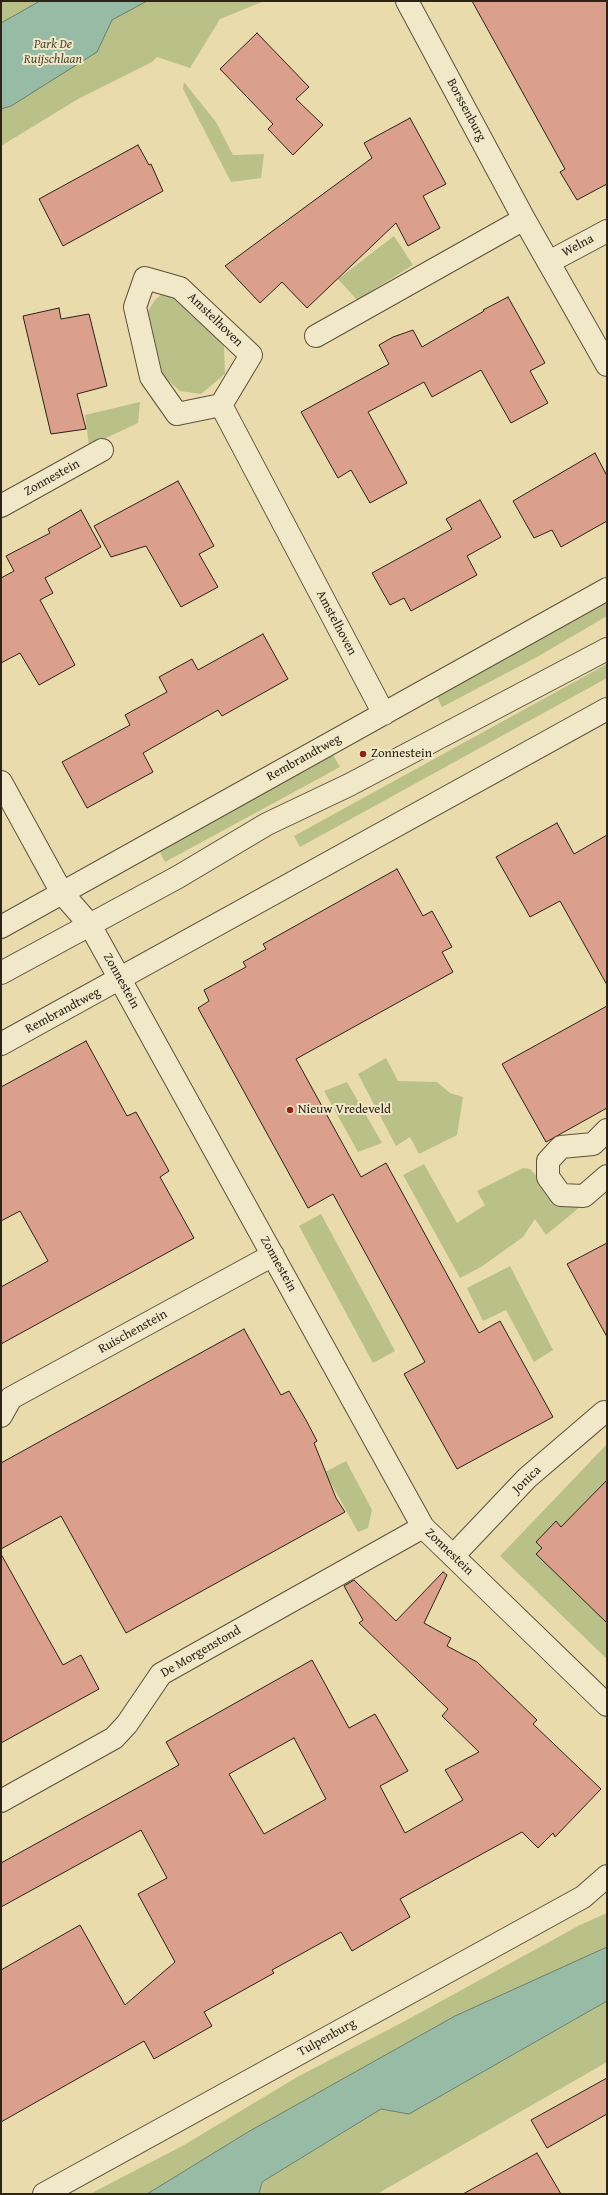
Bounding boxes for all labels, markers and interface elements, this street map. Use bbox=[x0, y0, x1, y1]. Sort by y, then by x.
park label: Park De Ruijschlaan bbox=[24, 37, 82, 68]
street label: Borssenburg bbox=[443, 76, 489, 144]
street label: Welna bbox=[559, 231, 597, 261]
street label: Amstelhoven bbox=[184, 290, 246, 350]
street label: Zonnestein bbox=[22, 456, 82, 500]
street label: Amstelhoven bbox=[312, 588, 360, 658]
street label: Rembrandtweg bbox=[264, 731, 344, 785]
place label: Zonnestein bbox=[371, 746, 432, 762]
marker: Zonnestein bbox=[358, 749, 368, 759]
street label: Zonnestein bbox=[99, 951, 143, 1011]
street label: Rembrandtweg bbox=[23, 985, 103, 1037]
place label: Nieuw Vredeveld bbox=[298, 1102, 391, 1118]
marker: Nieuw Vredeveld bbox=[285, 1105, 295, 1115]
street label: Zonnestein bbox=[256, 1234, 300, 1294]
street label: Ruischenstein bbox=[96, 1307, 170, 1357]
street label: Jonica bbox=[510, 1463, 544, 1497]
street label: Zonnestein bbox=[422, 1525, 476, 1579]
street label: De Morgenstond bbox=[158, 1623, 244, 1681]
street label: Tulpenburg bbox=[295, 2016, 359, 2060]

